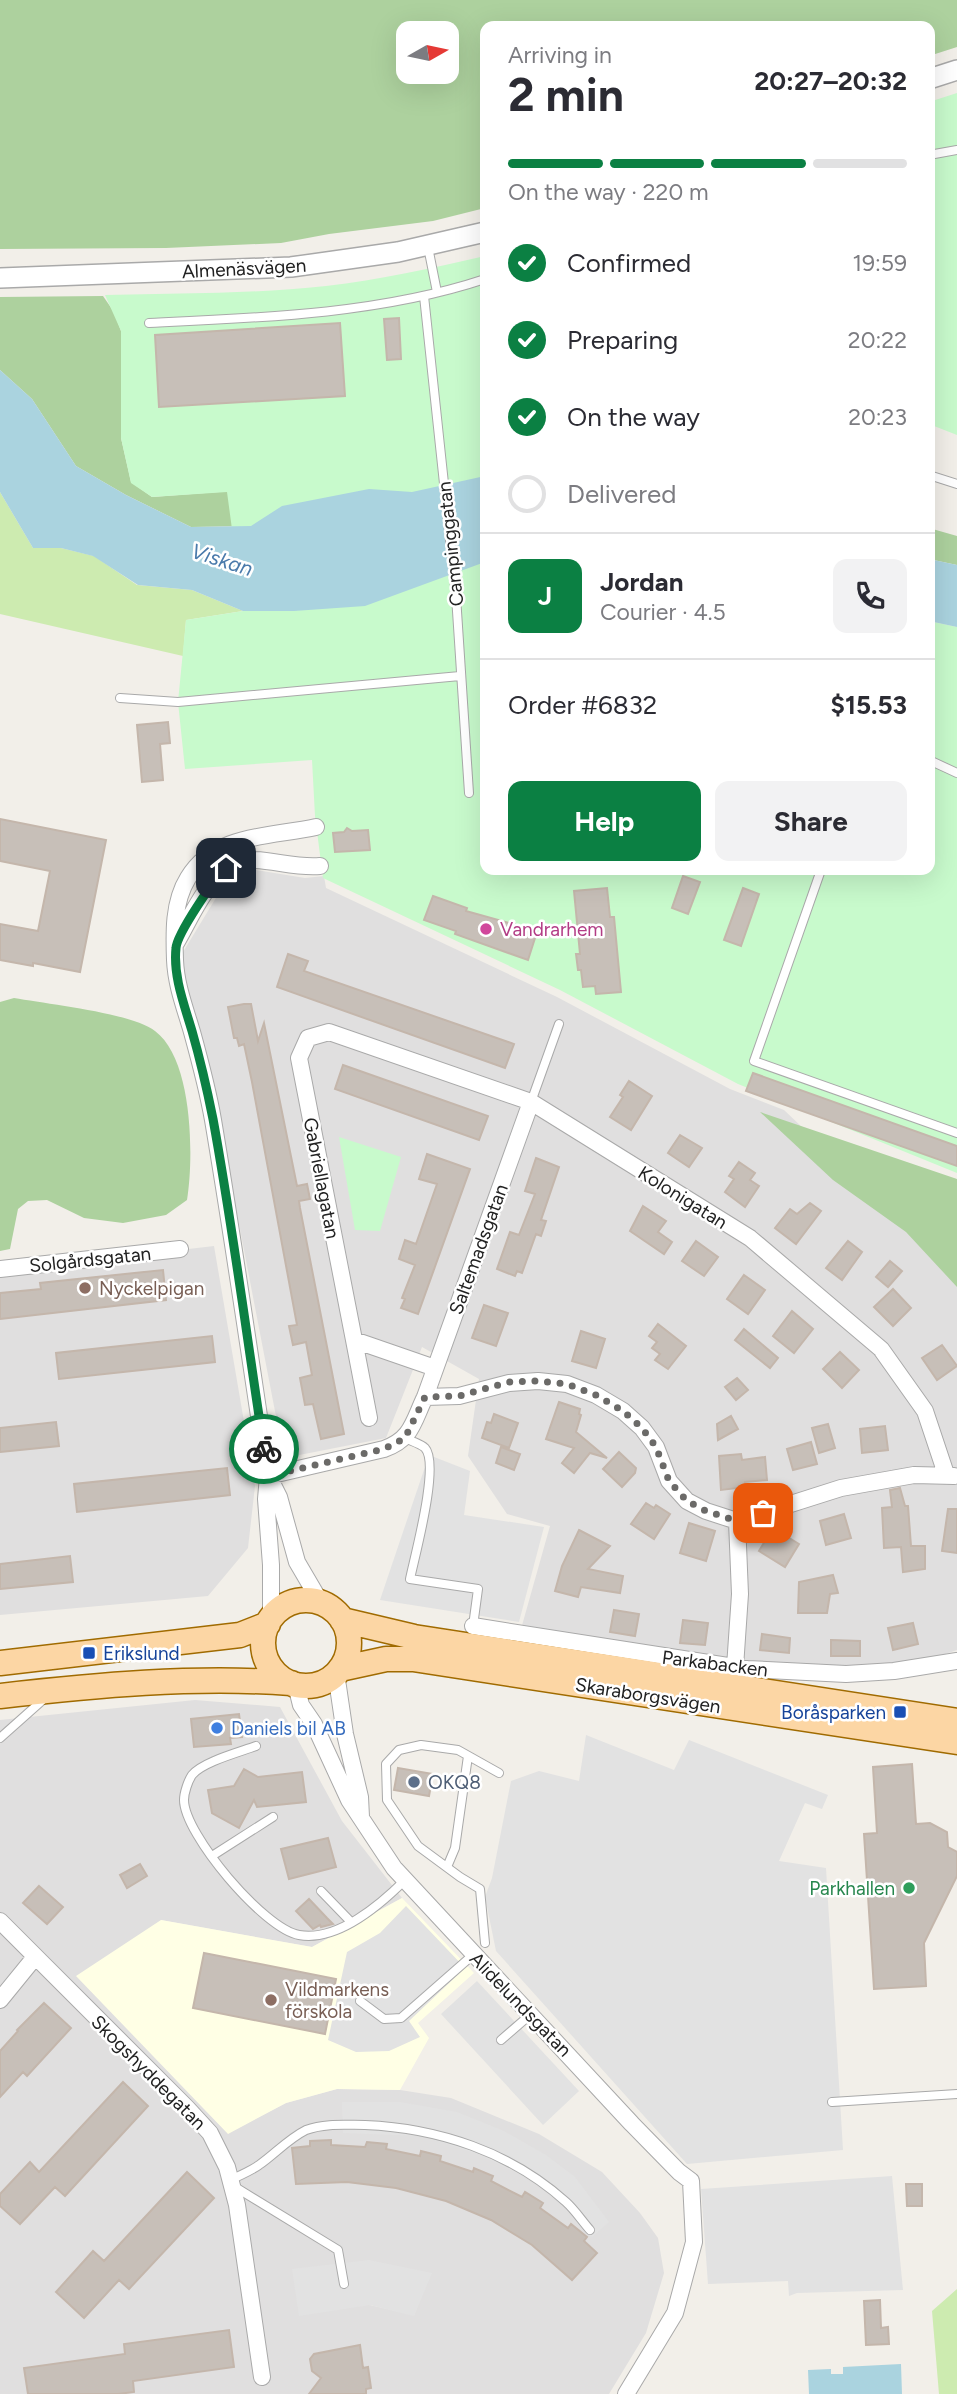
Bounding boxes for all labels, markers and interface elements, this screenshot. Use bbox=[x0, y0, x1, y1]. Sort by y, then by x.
north arrow bbox=[396, 21, 458, 84]
map controls bbox=[396, 21, 459, 84]
text: Arriving in bbox=[508, 41, 612, 69]
text: 20:27–20:32 bbox=[754, 65, 907, 97]
text: 2 min bbox=[508, 67, 624, 123]
text: On the way · 220 m bbox=[508, 178, 708, 206]
icon: check bbox=[508, 244, 546, 282]
text: Confirmed bbox=[567, 247, 691, 279]
text: 19:59 bbox=[852, 249, 907, 277]
street label: Almenäsvägen bbox=[181, 254, 307, 283]
icon: check bbox=[508, 321, 546, 359]
text: Preparing bbox=[567, 324, 678, 356]
text: 20:22 bbox=[848, 326, 907, 354]
icon: check bbox=[508, 398, 546, 436]
text: On the way bbox=[567, 401, 700, 433]
text: 20:23 bbox=[848, 403, 907, 431]
text: Delivered bbox=[567, 478, 676, 510]
street label: Campinggatan bbox=[433, 480, 468, 607]
water label: Viskan bbox=[188, 538, 256, 581]
button: phone bbox=[833, 559, 907, 633]
text: Jordan bbox=[600, 566, 683, 598]
text: J bbox=[538, 580, 552, 612]
text: Courier · 4.5 bbox=[600, 598, 726, 626]
text: Order #6832 bbox=[508, 689, 657, 721]
text: $15.53 bbox=[831, 689, 907, 721]
button: Help bbox=[508, 781, 701, 861]
button: Share bbox=[715, 781, 907, 861]
pin bbox=[196, 838, 256, 898]
icon: home bbox=[207, 849, 245, 887]
place label: Vandrarhem bbox=[500, 918, 604, 941]
marker: Vandrarhem bbox=[478, 921, 494, 937]
street label: Gabriellagatan bbox=[299, 1116, 345, 1241]
street label: Kolonigatan bbox=[634, 1161, 732, 1234]
street label: Saltemadsgatan bbox=[444, 1181, 513, 1318]
street label: Solgårdsgatan bbox=[28, 1242, 152, 1277]
place label: Nyckelpigan bbox=[99, 1277, 204, 1300]
marker: Nyckelpigan bbox=[77, 1280, 93, 1296]
courier bbox=[229, 1414, 299, 1484]
icon: bike bbox=[245, 1430, 283, 1468]
pin bbox=[733, 1483, 793, 1543]
icon: bag bbox=[744, 1494, 782, 1532]
place label: Erikslund bbox=[103, 1642, 180, 1665]
marker: Erikslund bbox=[81, 1645, 97, 1661]
street label: Parkabacken bbox=[661, 1646, 769, 1681]
street label: Skaraborgsvägen bbox=[574, 1673, 722, 1718]
place label: Boråsparken bbox=[781, 1701, 886, 1724]
marker: Boråsparken bbox=[892, 1704, 908, 1720]
place label: Daniels bil AB bbox=[231, 1717, 346, 1740]
marker: Daniels bil AB bbox=[209, 1720, 225, 1736]
place label: OKQ8 bbox=[428, 1771, 481, 1794]
marker: OKQ8 bbox=[406, 1774, 422, 1790]
place label: Parkhallen bbox=[809, 1877, 895, 1900]
marker: Parkhallen bbox=[901, 1880, 917, 1896]
street label: Alidelundsgatan bbox=[465, 1947, 576, 2061]
place label: Vildmarkens förskola bbox=[285, 1978, 389, 2023]
marker: Vildmarkens förskola bbox=[263, 1992, 279, 2008]
street label: Skogshyddegatan bbox=[86, 2010, 211, 2135]

